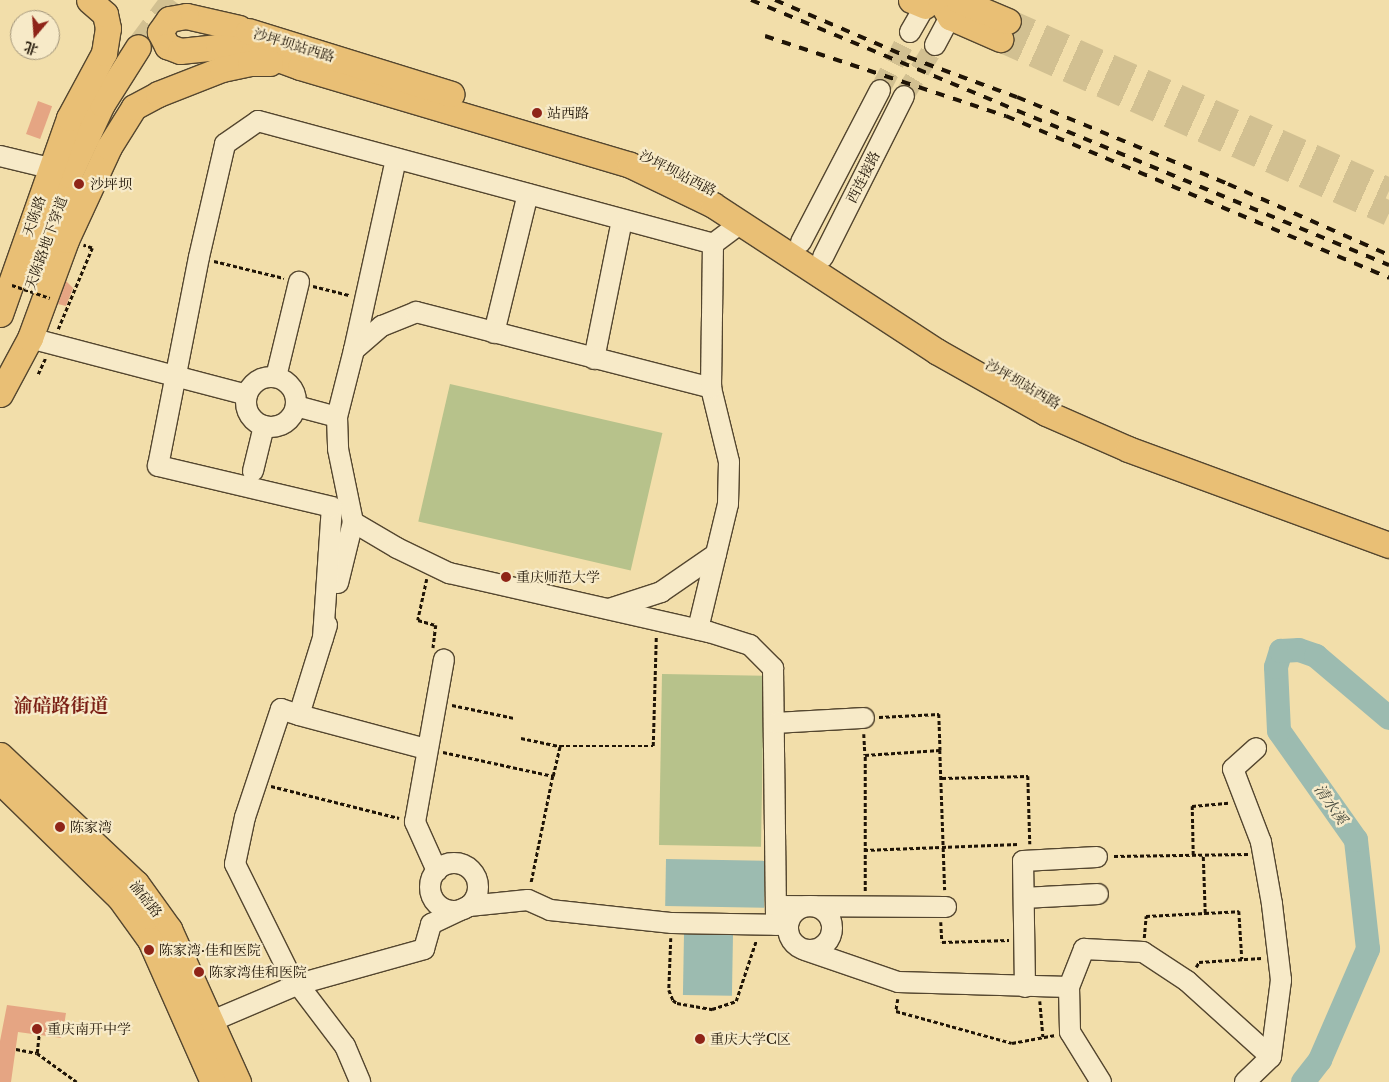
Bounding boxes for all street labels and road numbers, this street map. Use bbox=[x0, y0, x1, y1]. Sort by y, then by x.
street label: 沙坪坝站西路 bbox=[251, 25, 337, 65]
street label: 沙坪坝站西路 bbox=[637, 146, 719, 200]
street label: 西连接路 bbox=[843, 148, 883, 206]
street label: 天陈路 bbox=[19, 193, 49, 239]
street label: 天陈路地下穿道 bbox=[21, 194, 71, 292]
street label: 沙坪坝站西路 bbox=[982, 356, 1064, 412]
street label: 渝碚路 bbox=[126, 877, 166, 921]

